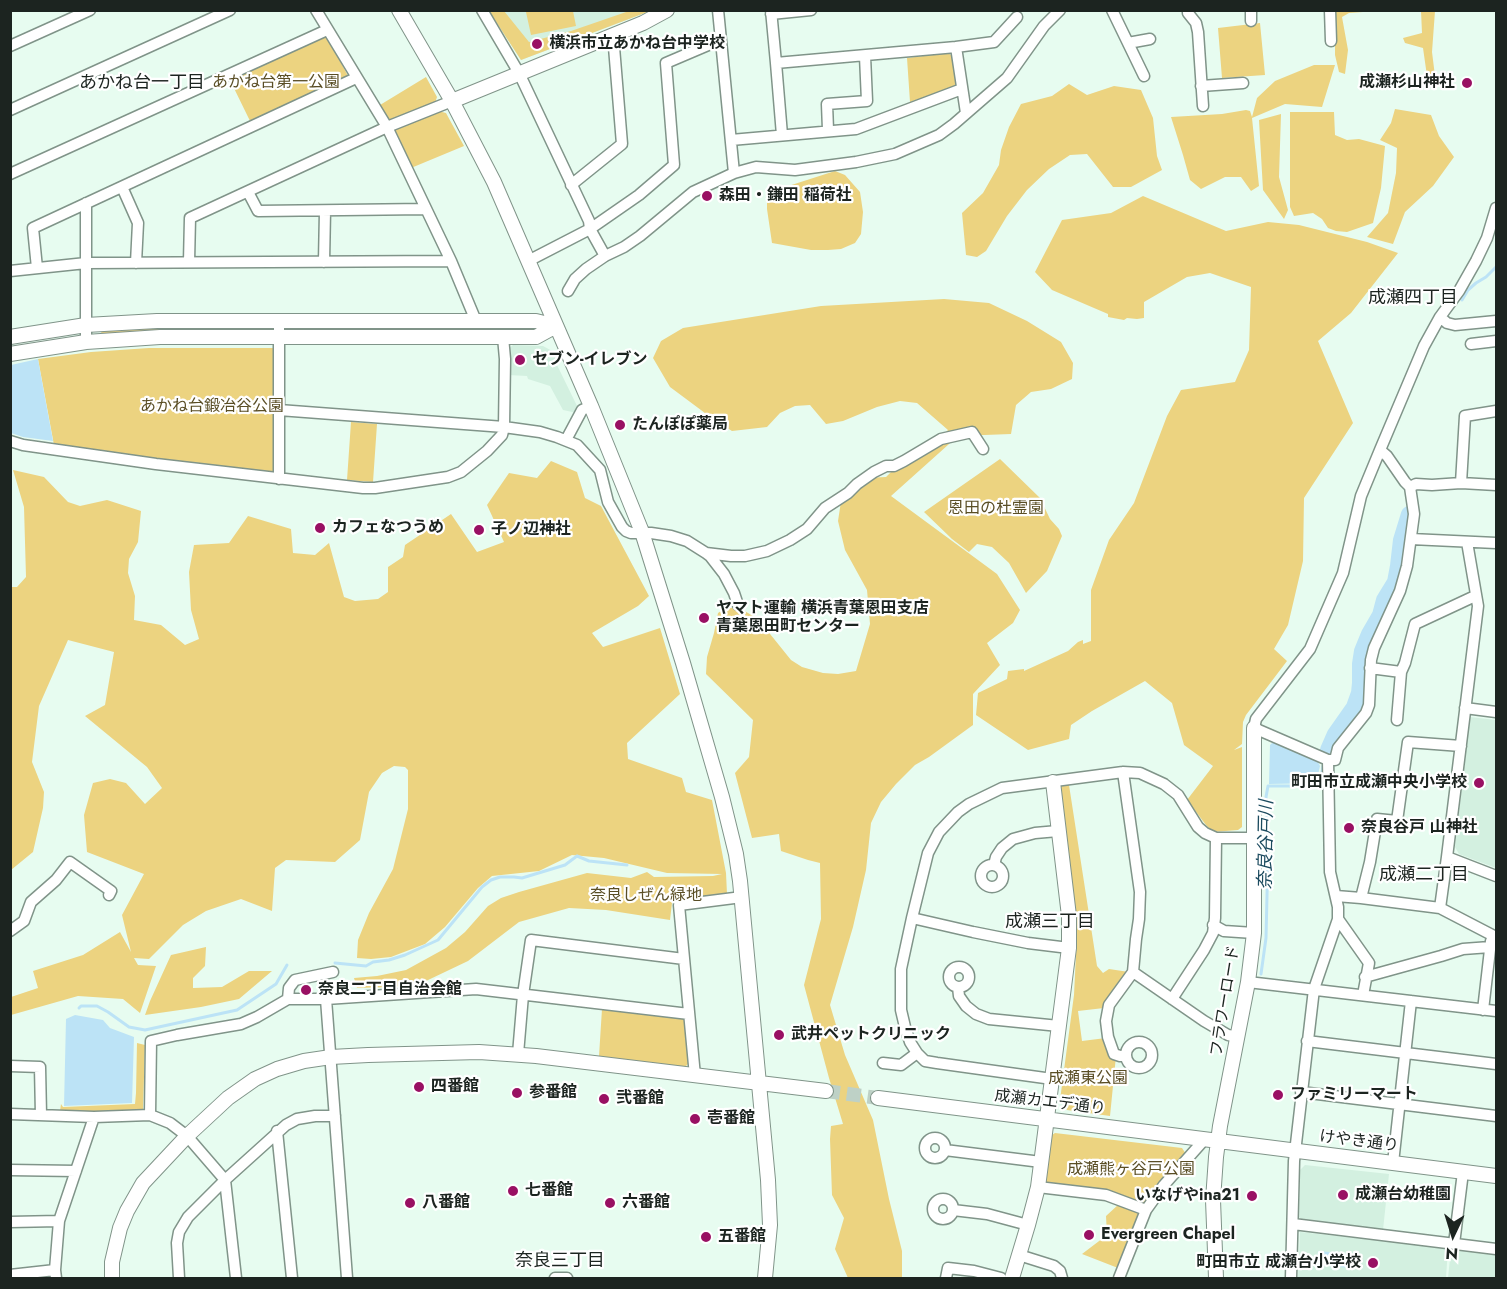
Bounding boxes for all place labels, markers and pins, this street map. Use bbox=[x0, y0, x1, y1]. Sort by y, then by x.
place label: 横浜市立あかね台中学校 bbox=[549, 34, 725, 54]
marker: 横浜市立あかね台中学校 bbox=[530, 37, 544, 51]
place label: 成瀬杉山神社 bbox=[1359, 73, 1455, 93]
marker: 成瀬杉山神社 bbox=[1460, 76, 1474, 90]
place label: 森田・鎌田 稲荷社 bbox=[719, 186, 852, 206]
marker: 森田・鎌田 稲荷社 bbox=[700, 189, 714, 203]
place label: セブン-イレブン bbox=[532, 350, 648, 370]
marker: セブン-イレブン bbox=[513, 353, 527, 367]
place label: たんぽぽ薬局 bbox=[632, 415, 728, 435]
marker: たんぽぽ薬局 bbox=[613, 418, 627, 432]
place label: カフェなつうめ bbox=[332, 518, 444, 538]
place label: 子ノ辺神社 bbox=[491, 520, 571, 540]
marker: カフェなつうめ bbox=[313, 521, 327, 535]
marker: 子ノ辺神社 bbox=[472, 523, 486, 537]
place label: ヤマト運輸 横浜青葉恩田支店 青葉恩田町センター bbox=[716, 599, 929, 637]
marker: ヤマト運輸 横浜青葉恩田支店 青葉恩田町センター bbox=[697, 611, 711, 625]
place label: 町田市立成瀬中央小学校 bbox=[1291, 773, 1467, 793]
marker: 町田市立成瀬中央小学校 bbox=[1472, 776, 1486, 790]
place label: 奈良谷戸 山神社 bbox=[1361, 818, 1478, 838]
marker: 奈良谷戸 山神社 bbox=[1342, 821, 1356, 835]
place label: 奈良二丁目自治会館 bbox=[318, 980, 462, 1000]
marker: 奈良二丁目自治会館 bbox=[299, 983, 313, 997]
place label: 武井ペットクリニック bbox=[791, 1025, 951, 1045]
marker: 武井ペットクリニック bbox=[772, 1028, 786, 1042]
place label: 四番館 bbox=[431, 1077, 479, 1097]
marker: 四番館 bbox=[412, 1080, 426, 1094]
place label: 参番館 bbox=[529, 1083, 577, 1103]
place label: ファミリーマート bbox=[1290, 1085, 1418, 1105]
marker: 参番館 bbox=[510, 1086, 524, 1100]
marker: ファミリーマート bbox=[1271, 1088, 1285, 1102]
place label: 弐番館 bbox=[616, 1089, 664, 1109]
marker: 弐番館 bbox=[597, 1092, 611, 1106]
place label: 壱番館 bbox=[707, 1109, 755, 1129]
marker: 壱番館 bbox=[688, 1112, 702, 1126]
place label: 七番館 bbox=[525, 1181, 573, 1201]
marker: 七番館 bbox=[506, 1184, 520, 1198]
place label: 成瀬台幼稚園 bbox=[1355, 1185, 1451, 1205]
place label: いなげやina21 bbox=[1135, 1186, 1240, 1206]
marker: 成瀬台幼稚園 bbox=[1336, 1188, 1350, 1202]
marker: いなげやina21 bbox=[1245, 1189, 1259, 1203]
place label: 八番館 bbox=[422, 1193, 470, 1213]
place label: 六番館 bbox=[622, 1193, 670, 1213]
marker: 八番館 bbox=[403, 1196, 417, 1210]
marker: 六番館 bbox=[603, 1196, 617, 1210]
place label: Evergreen Chapel bbox=[1101, 1225, 1235, 1245]
place label: 五番館 bbox=[718, 1227, 766, 1247]
marker: Evergreen Chapel bbox=[1082, 1228, 1096, 1242]
marker: 五番館 bbox=[699, 1230, 713, 1244]
place label: 町田市立 成瀬台小学校 bbox=[1196, 1253, 1361, 1273]
marker: 町田市立 成瀬台小学校 bbox=[1366, 1256, 1380, 1270]

